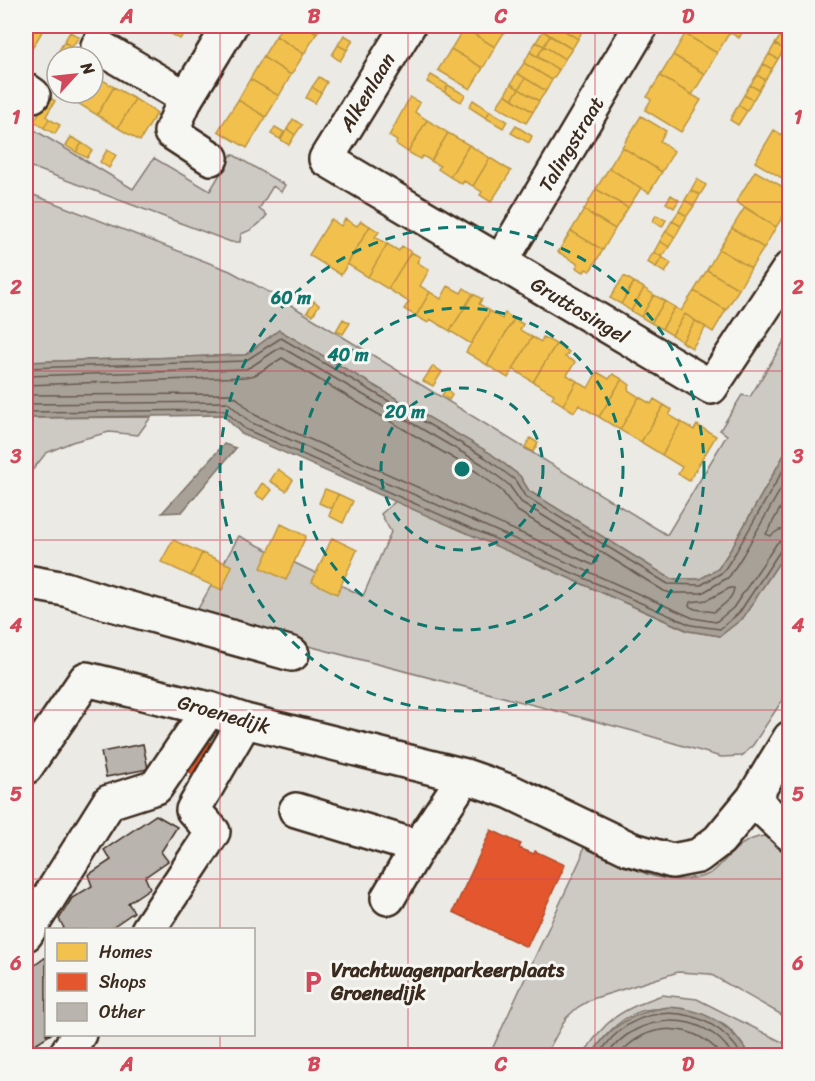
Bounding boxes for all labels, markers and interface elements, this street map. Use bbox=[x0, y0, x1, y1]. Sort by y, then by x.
text: A bbox=[119, 0, 134, 34]
text: B bbox=[308, 0, 321, 34]
text: C bbox=[494, 0, 508, 34]
text: D bbox=[682, 0, 695, 34]
north arrow bbox=[45, 45, 105, 105]
street label: Alkenlaan bbox=[329, 46, 405, 139]
text: N bbox=[72, 56, 104, 81]
street label: Talingstraat bbox=[529, 89, 614, 199]
text: 1 bbox=[12, 100, 21, 135]
text: 1 bbox=[794, 100, 803, 135]
street label: Gruttosingel bbox=[524, 267, 637, 354]
text: 2 bbox=[9, 270, 22, 305]
text: 2 bbox=[791, 270, 804, 305]
text: 60 m bbox=[270, 282, 311, 314]
text: 40 m bbox=[326, 339, 369, 371]
text: 20 m bbox=[384, 396, 425, 428]
text: 3 bbox=[10, 439, 22, 474]
text: 3 bbox=[792, 439, 804, 474]
centre of rings bbox=[452, 459, 472, 479]
text: 4 bbox=[9, 608, 23, 643]
text: 4 bbox=[791, 608, 805, 643]
street label: Groenedijk bbox=[174, 685, 275, 744]
text: 5 bbox=[10, 777, 22, 812]
text: 5 bbox=[792, 777, 804, 812]
legend bbox=[45, 928, 255, 1036]
text: Homes bbox=[99, 936, 153, 968]
text: 6 bbox=[9, 946, 22, 981]
text: 6 bbox=[791, 946, 804, 981]
place label: Vrachtwagenparkeerplaats Groenedijk bbox=[330, 953, 565, 1011]
text: Shops bbox=[99, 966, 146, 998]
parking icon: Vrachtwagenparkeerplaats Groenedijk bbox=[300, 969, 326, 995]
text: Other bbox=[99, 996, 146, 1028]
text: A bbox=[119, 1047, 134, 1081]
text: B bbox=[308, 1047, 321, 1081]
text: C bbox=[494, 1047, 508, 1081]
text: D bbox=[682, 1047, 695, 1081]

